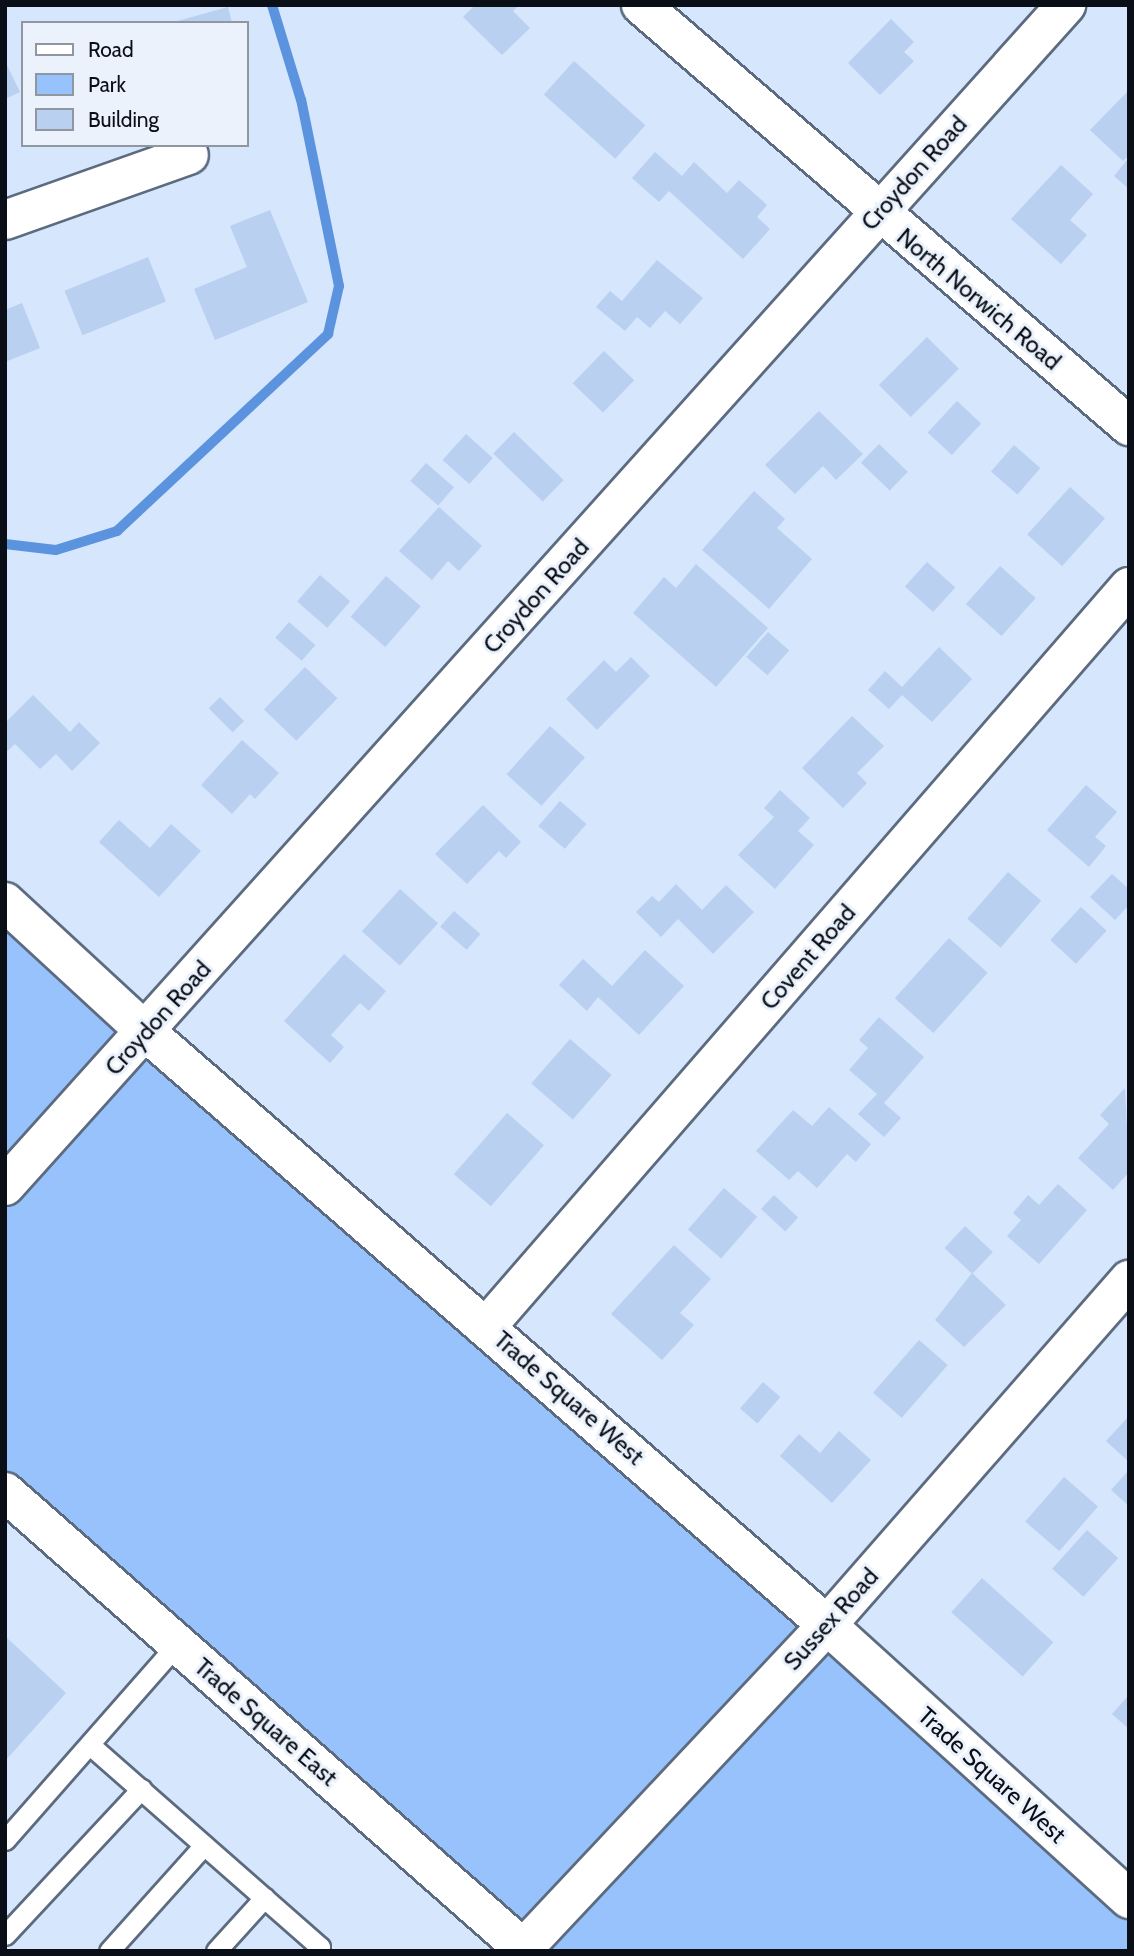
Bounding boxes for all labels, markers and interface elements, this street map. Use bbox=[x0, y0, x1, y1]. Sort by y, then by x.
legend bbox=[21, 21, 248, 147]
text: Road bbox=[88, 37, 134, 62]
text: Park bbox=[88, 72, 126, 97]
text: Building bbox=[88, 107, 159, 132]
street label: Croydon Road bbox=[855, 110, 973, 236]
street label: North Norwich Road bbox=[891, 222, 1067, 376]
street label: Croydon Road bbox=[477, 533, 595, 659]
street label: Covent Road bbox=[754, 898, 862, 1016]
street label: Croydon Road bbox=[99, 955, 217, 1081]
street label: Trade Square West bbox=[488, 1325, 650, 1471]
street label: Sussex Road bbox=[778, 1562, 884, 1676]
street label: Trade Square East bbox=[189, 1652, 343, 1792]
street label: Trade Square West bbox=[912, 1701, 1072, 1849]

